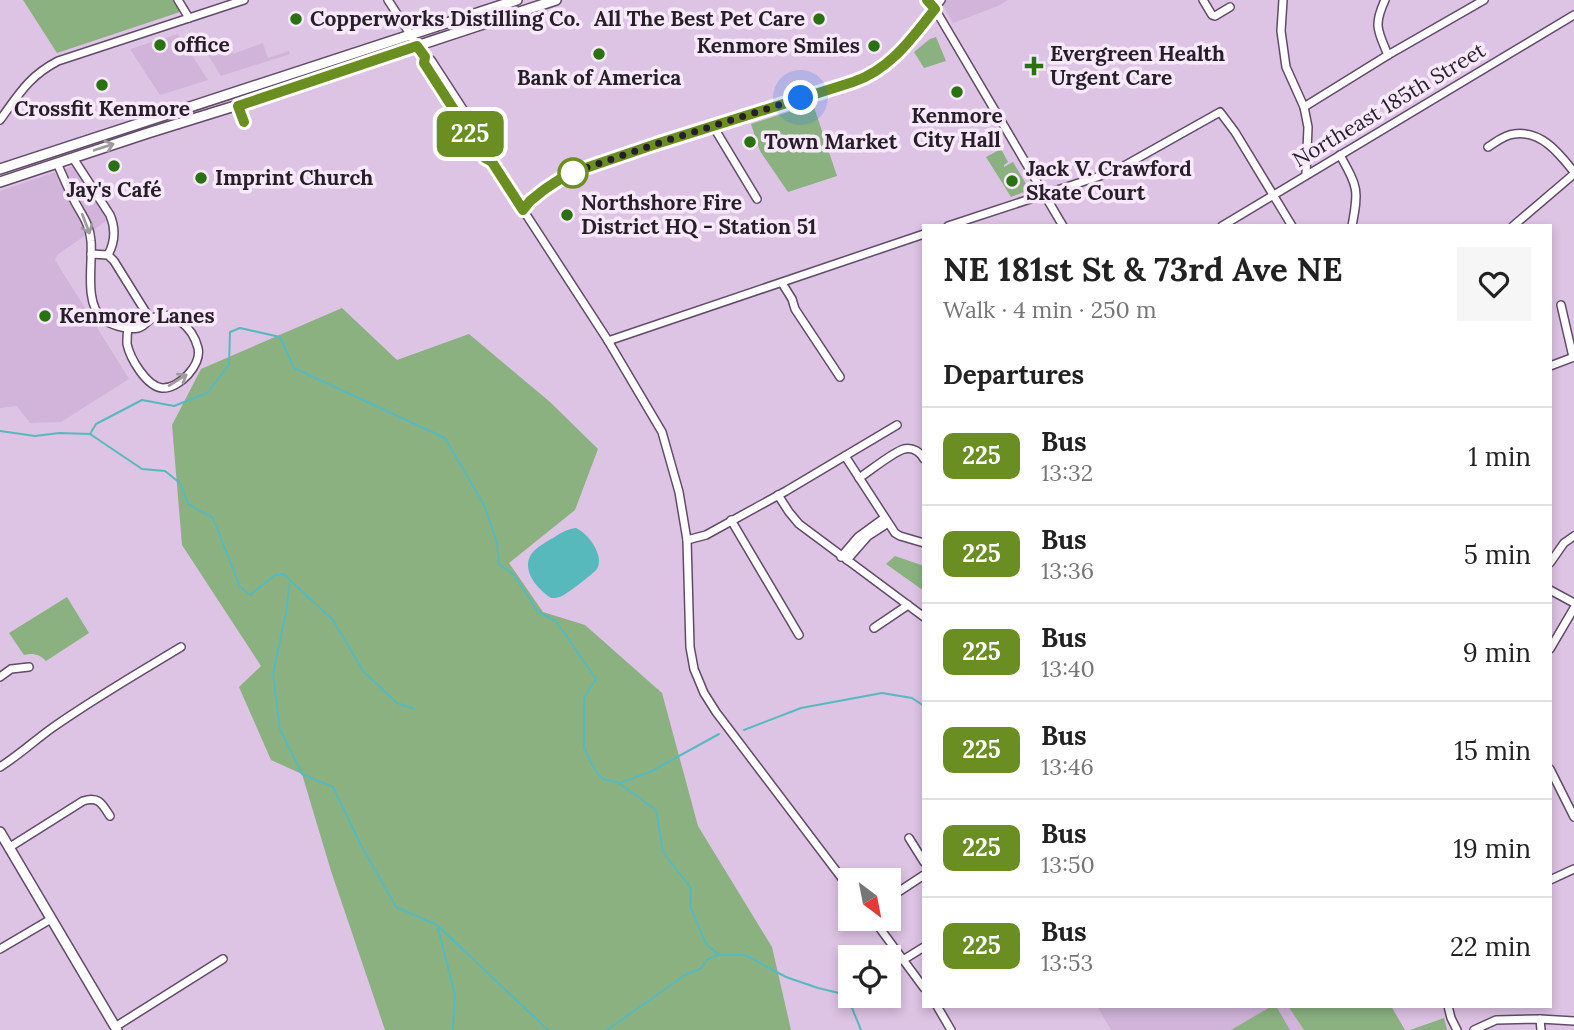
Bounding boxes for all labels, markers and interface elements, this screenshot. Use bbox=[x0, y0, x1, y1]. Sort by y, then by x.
place label: Copperworks Distilling Co. bbox=[310, 5, 580, 32]
place label: All The Best Pet Care bbox=[594, 5, 805, 32]
marker: Copperworks Distilling Co. bbox=[288, 11, 304, 27]
marker: All The Best Pet Care bbox=[811, 11, 827, 27]
place label: office bbox=[174, 31, 230, 58]
place label: Kenmore Smiles bbox=[696, 32, 860, 59]
street label: Northeast 185th Street bbox=[1287, 36, 1491, 173]
marker: office bbox=[152, 37, 168, 53]
marker: Kenmore Smiles bbox=[866, 38, 882, 54]
place label: Evergreen Health Urgent Care bbox=[1050, 40, 1225, 91]
marker: Bank of America bbox=[591, 46, 607, 62]
marker: Evergreen Health Urgent Care bbox=[1024, 56, 1044, 76]
place label: Bank of America bbox=[517, 64, 681, 91]
marker: Crossfit Kenmore bbox=[94, 77, 110, 93]
your location bbox=[783, 80, 818, 115]
marker: Kenmore City Hall bbox=[949, 84, 965, 100]
place label: Crossfit Kenmore bbox=[14, 95, 190, 122]
place label: Kenmore City Hall bbox=[911, 102, 1003, 153]
line badge: 225 bbox=[430, 111, 510, 157]
text: 225 bbox=[451, 118, 489, 149]
place label: Town Market bbox=[764, 128, 898, 155]
marker: Town Market bbox=[742, 134, 758, 150]
one-way arrow bbox=[93, 140, 115, 152]
place label: Jack V. Crawford Skate Court bbox=[1026, 155, 1192, 206]
marker: Jay's Café bbox=[106, 158, 122, 174]
unlabelled marker bbox=[558, 158, 588, 188]
place label: Imprint Church bbox=[215, 164, 373, 191]
marker: Imprint Church bbox=[193, 170, 209, 186]
marker: Jack V. Crawford Skate Court bbox=[1004, 173, 1020, 189]
place label: Jay's Café bbox=[67, 176, 161, 203]
place label: Northshore Fire District HQ - Station 51 bbox=[581, 189, 817, 240]
marker: Northshore Fire District HQ - Station 51 bbox=[559, 207, 575, 223]
one-way arrow bbox=[81, 213, 93, 234]
button: heart bbox=[1457, 247, 1531, 321]
text: NE 181st St & 73rd Ave NE bbox=[943, 248, 1343, 290]
text: Walk · 4 min · 250 m bbox=[943, 295, 1156, 324]
place label: Kenmore Lanes bbox=[59, 302, 215, 329]
marker: Kenmore Lanes bbox=[37, 308, 53, 324]
text: Departures bbox=[943, 358, 1084, 391]
one-way arrow bbox=[168, 373, 187, 388]
text: Bus bbox=[1041, 425, 1087, 458]
text: 225 bbox=[962, 440, 1001, 471]
text: 1 min bbox=[1468, 440, 1531, 473]
text: 13:32 bbox=[1041, 458, 1093, 487]
text: Bus bbox=[1041, 523, 1087, 556]
text: 225 bbox=[962, 538, 1001, 569]
text: 5 min bbox=[1464, 538, 1531, 571]
text: 13:36 bbox=[1041, 556, 1094, 585]
text: Bus bbox=[1041, 621, 1087, 654]
text: 225 bbox=[962, 636, 1001, 667]
text: 9 min bbox=[1463, 636, 1531, 669]
text: 13:40 bbox=[1041, 654, 1095, 683]
text: Bus bbox=[1041, 719, 1087, 752]
text: 225 bbox=[962, 734, 1001, 765]
text: 15 min bbox=[1454, 734, 1531, 767]
text: 13:46 bbox=[1041, 752, 1094, 781]
text: Bus bbox=[1041, 817, 1087, 850]
text: 225 bbox=[962, 832, 1001, 863]
text: 19 min bbox=[1453, 832, 1531, 865]
text: 13:50 bbox=[1041, 850, 1095, 879]
north arrow bbox=[838, 868, 901, 931]
map controls bbox=[838, 868, 901, 1008]
text: Bus bbox=[1041, 915, 1087, 948]
text: 225 bbox=[962, 930, 1001, 961]
text: 22 min bbox=[1450, 930, 1531, 963]
button: locate bbox=[838, 945, 901, 1008]
text: 13:53 bbox=[1041, 948, 1093, 977]

